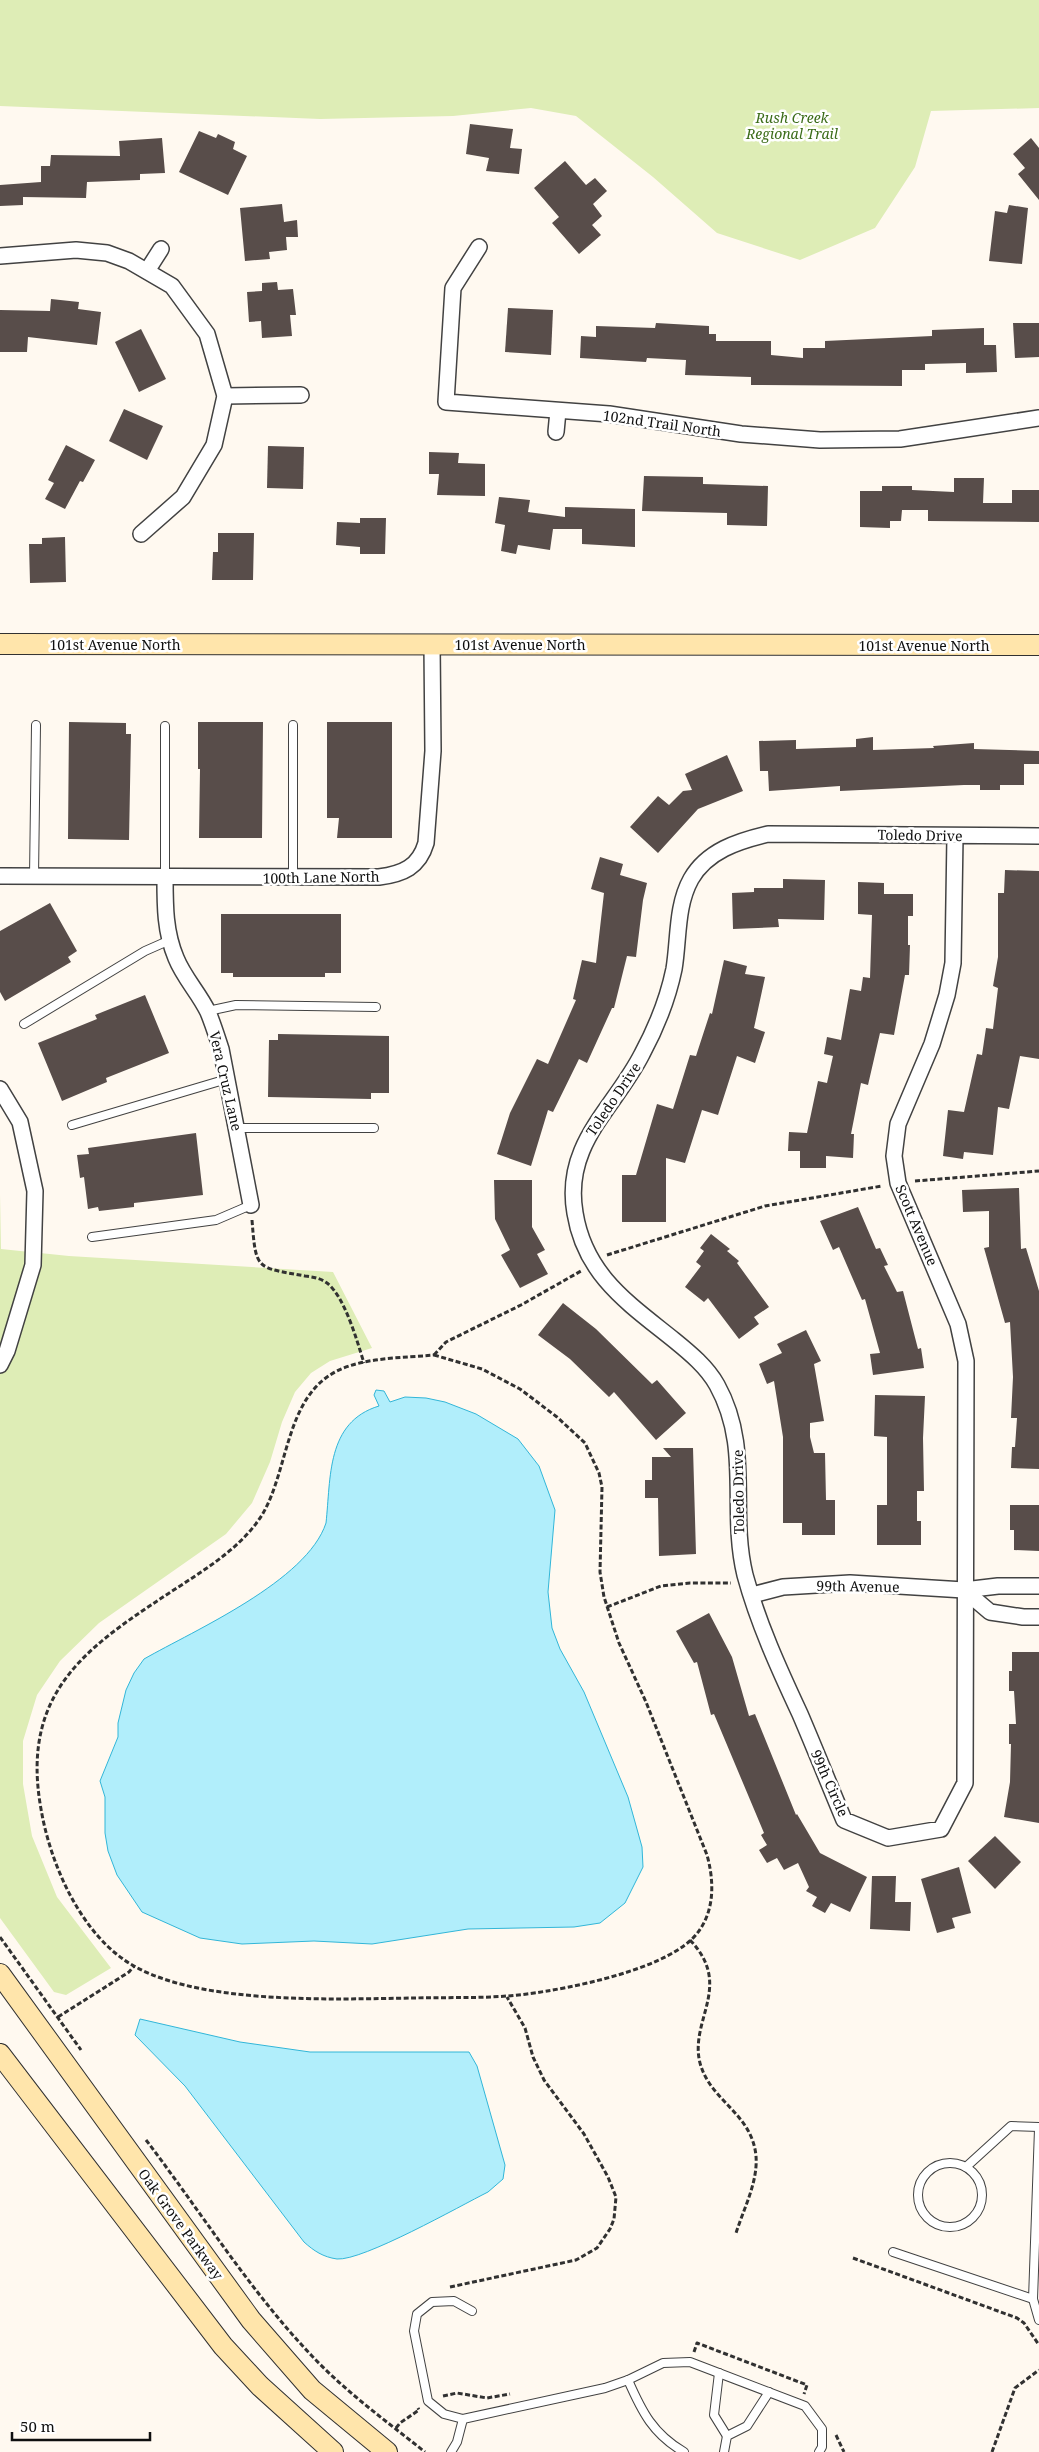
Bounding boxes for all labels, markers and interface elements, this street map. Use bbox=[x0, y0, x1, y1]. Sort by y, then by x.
park label: Rush Creek Regional Trail bbox=[745, 108, 839, 143]
street label: 102nd Trail North bbox=[602, 405, 722, 441]
street label: 101st Avenue North bbox=[49, 635, 181, 654]
street label: 101st Avenue North bbox=[454, 635, 586, 654]
street label: 101st Avenue North bbox=[858, 636, 990, 655]
street label: Toledo Drive bbox=[877, 825, 963, 845]
street label: 100th Lane North bbox=[262, 866, 380, 888]
street label: Vera Cruz Lane bbox=[205, 1029, 247, 1133]
street label: Toledo Drive bbox=[581, 1058, 645, 1140]
street label: Scott Avenue bbox=[891, 1182, 943, 1268]
street label: Toledo Drive bbox=[728, 1449, 748, 1535]
street label: 99th Avenue bbox=[816, 1576, 900, 1596]
street label: 99th Circle bbox=[807, 1746, 853, 1820]
street label: Oak Grove Parkway bbox=[134, 2165, 228, 2283]
scale bar bbox=[12, 2410, 150, 2442]
text: 50 m bbox=[20, 2416, 55, 2436]

